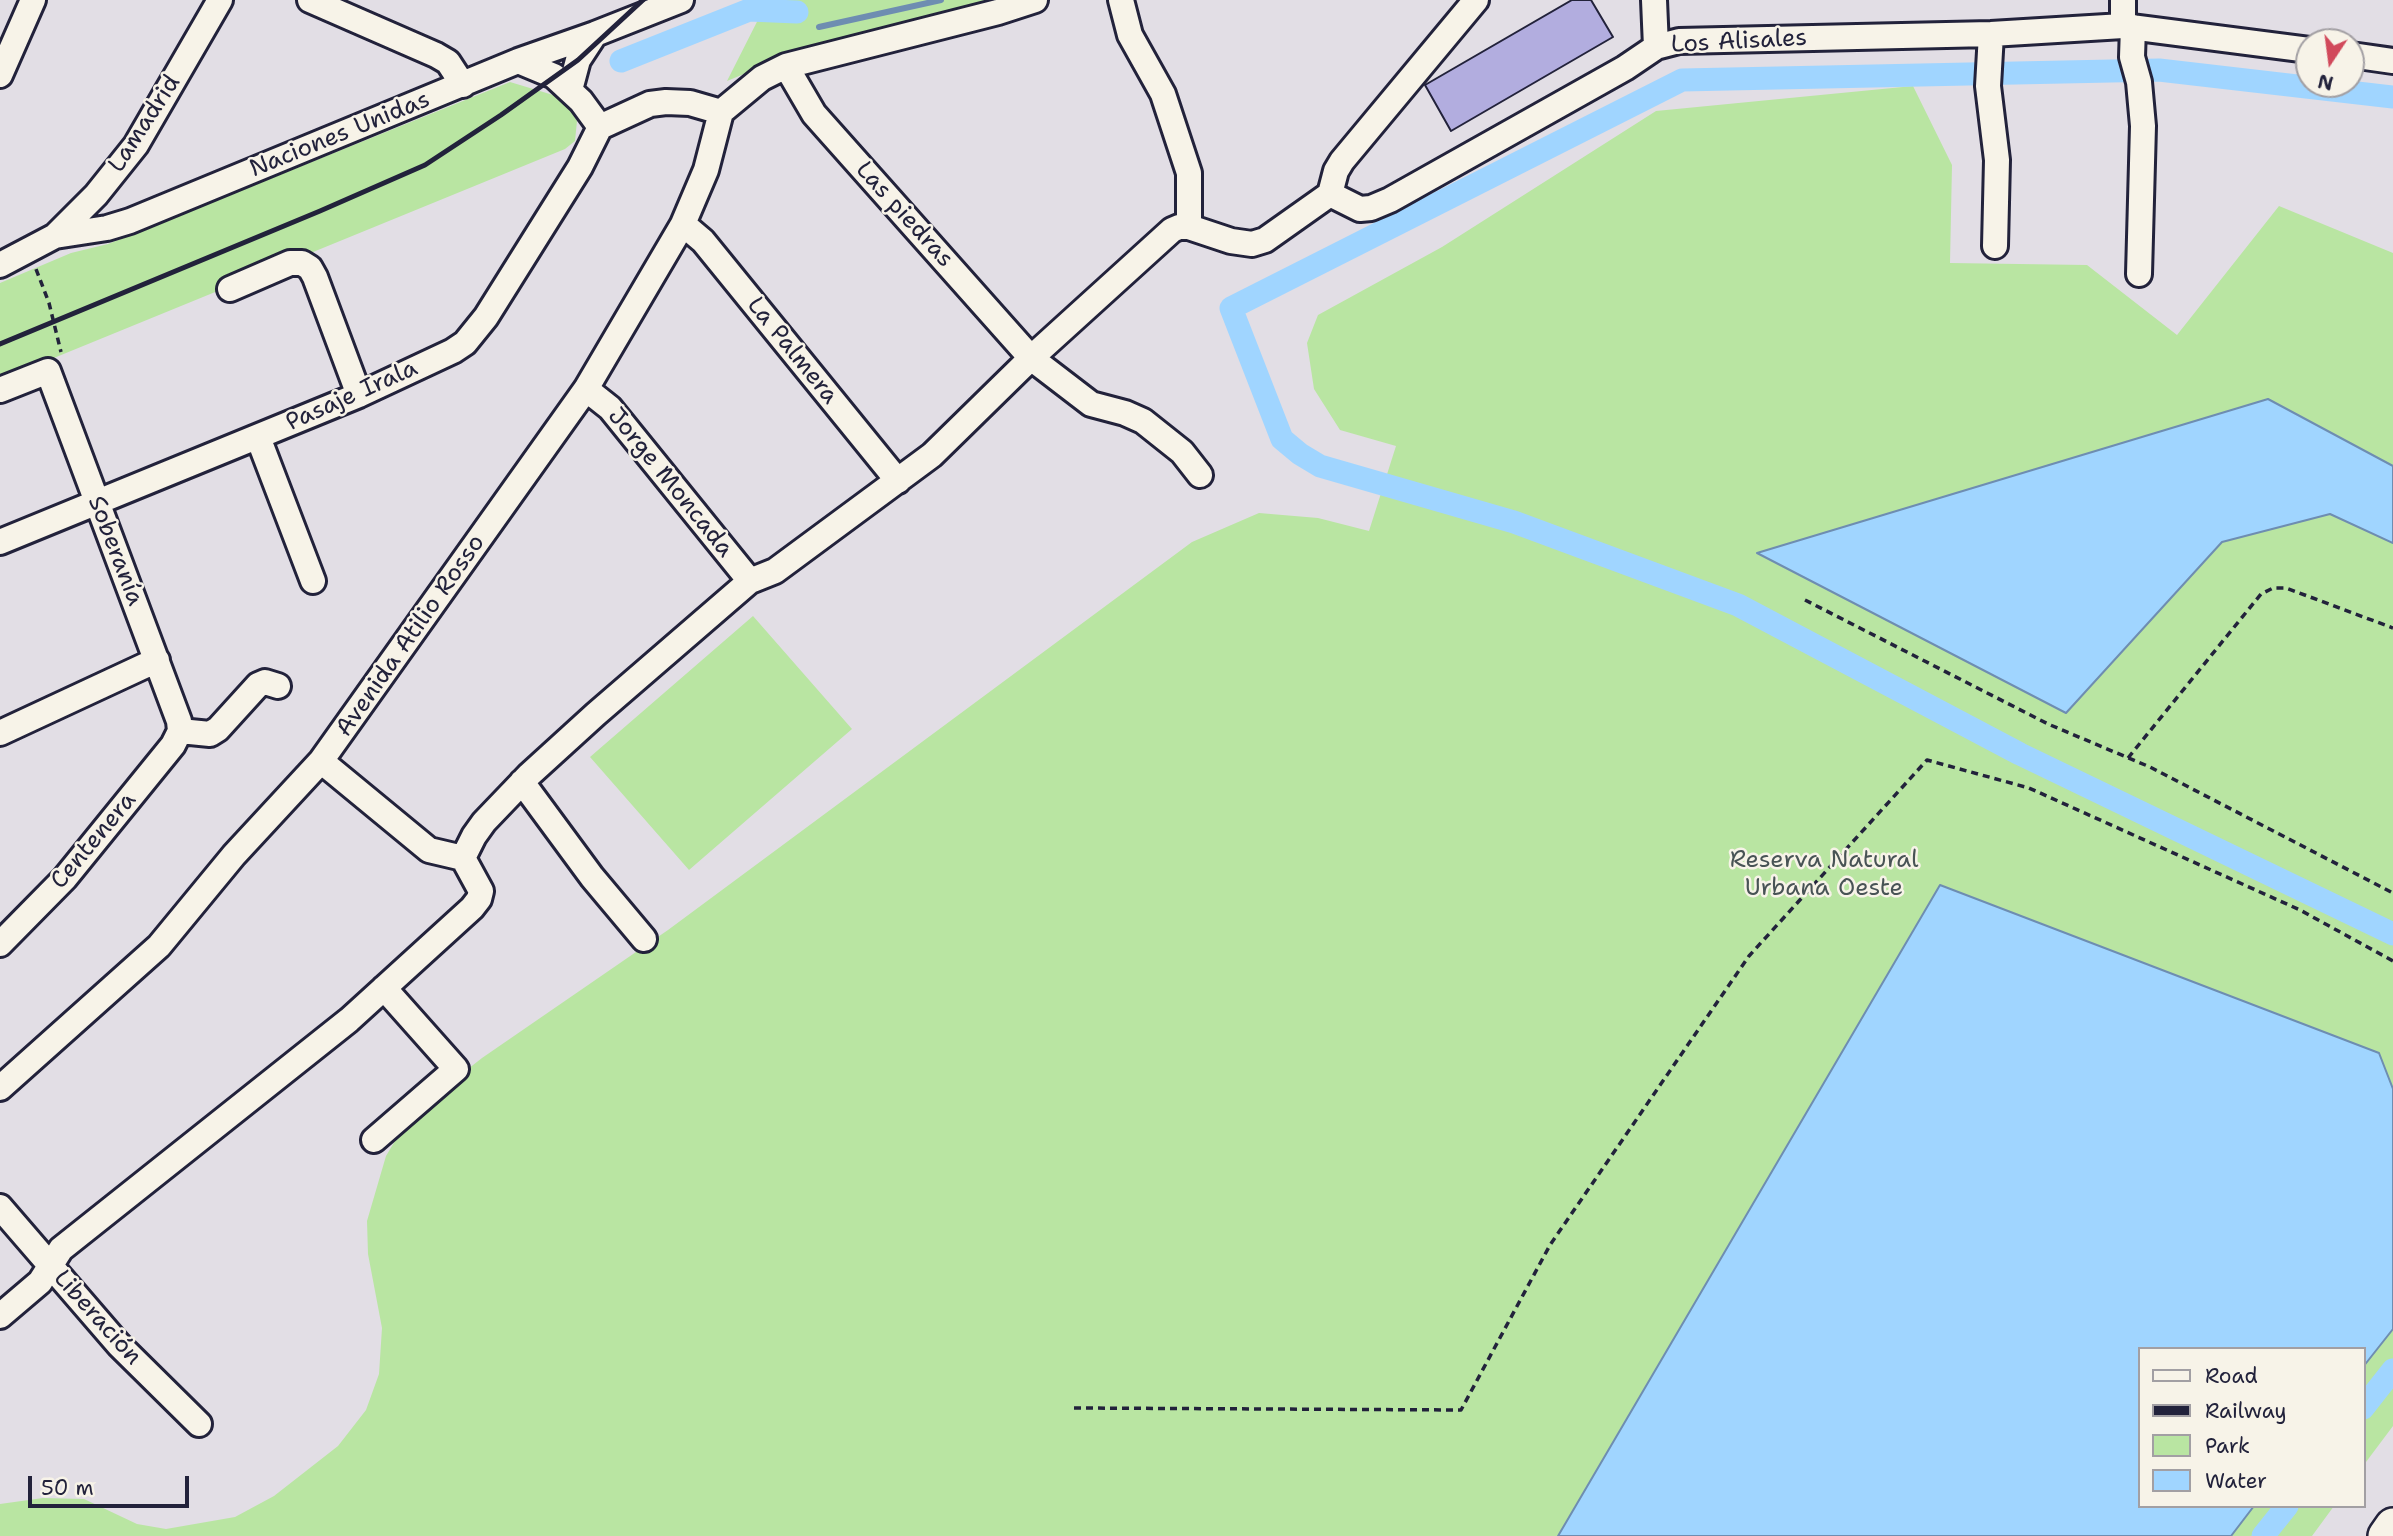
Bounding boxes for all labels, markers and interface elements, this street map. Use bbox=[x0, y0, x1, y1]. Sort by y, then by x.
street label: Los Alisales bbox=[1670, 24, 1808, 60]
north arrow bbox=[2295, 28, 2365, 98]
text: N bbox=[2315, 68, 2336, 96]
street label: Lamadrid bbox=[103, 70, 187, 178]
street label: Naciones Unidas bbox=[246, 86, 434, 184]
street label: Las piedras bbox=[849, 156, 959, 274]
street label: La Palmera bbox=[740, 292, 844, 410]
street label: Pasaje Irala bbox=[282, 354, 422, 438]
street label: Jorge Moncada bbox=[601, 403, 739, 563]
street label: Soberanía bbox=[81, 492, 149, 610]
street label: Avenida Atilio Rosso bbox=[330, 530, 492, 742]
street label: Centenera bbox=[45, 787, 143, 895]
park label: Reserva Natural Urbana Oeste bbox=[1730, 847, 1918, 903]
street label: Liberación bbox=[47, 1265, 147, 1371]
legend bbox=[2138, 1347, 2365, 1508]
text: Road bbox=[2205, 1362, 2258, 1390]
text: Railway bbox=[2205, 1397, 2287, 1425]
text: Park bbox=[2205, 1432, 2250, 1460]
scale bar bbox=[32, 1462, 192, 1506]
text: Water bbox=[2205, 1467, 2267, 1495]
text: 50 m bbox=[41, 1474, 94, 1502]

